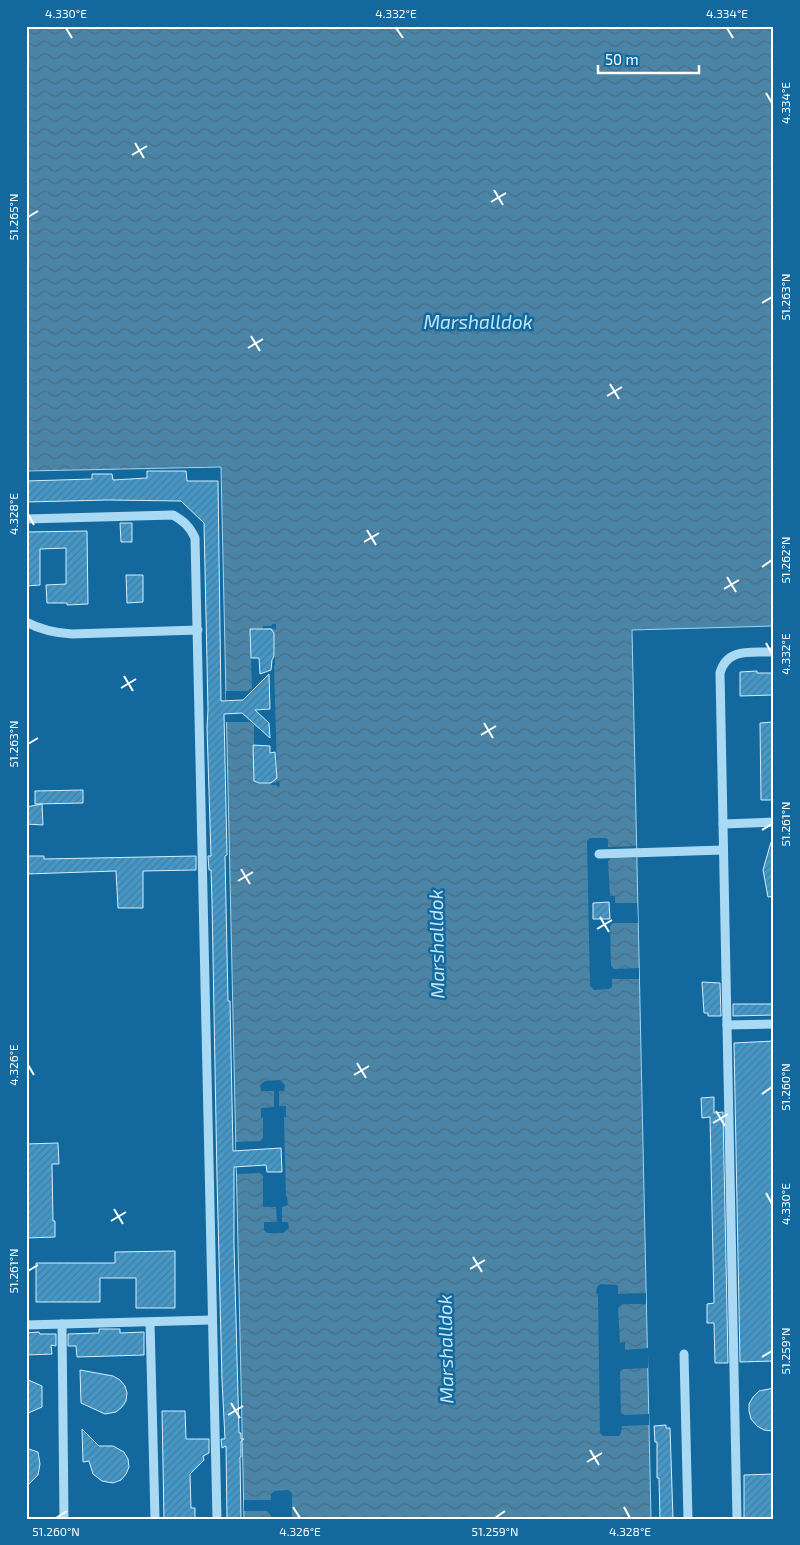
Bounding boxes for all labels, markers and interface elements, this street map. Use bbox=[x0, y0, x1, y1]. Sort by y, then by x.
text: 4.330°E bbox=[45, 6, 87, 20]
text: 4.332°E bbox=[375, 6, 417, 20]
text: 4.334°E bbox=[706, 6, 748, 20]
scale bar bbox=[598, 42, 699, 74]
text: 50 m bbox=[605, 50, 639, 68]
text: 4.334°E bbox=[778, 82, 792, 124]
text: 51.265°N bbox=[6, 194, 20, 240]
text: 51.263°N bbox=[778, 273, 792, 321]
water label: Marshalldok bbox=[423, 310, 533, 333]
text: 4.328°E bbox=[6, 493, 20, 535]
text: 51.262°N bbox=[778, 536, 792, 584]
text: 4.332°E bbox=[778, 633, 792, 675]
text: 51.263°N bbox=[6, 720, 20, 768]
text: 51.261°N bbox=[778, 801, 792, 847]
water label: Marshalldok bbox=[424, 889, 448, 999]
text: 4.326°E bbox=[6, 1044, 20, 1086]
text: 51.260°N bbox=[778, 1063, 792, 1111]
text: 4.330°E bbox=[778, 1183, 792, 1225]
text: 51.261°N bbox=[6, 1248, 20, 1294]
water label: Marshalldok bbox=[433, 1294, 457, 1404]
text: 51.259°N bbox=[778, 1328, 792, 1374]
text: 51.260°N bbox=[32, 1524, 80, 1538]
text: 4.326°E bbox=[279, 1524, 321, 1538]
text: 51.259°N bbox=[472, 1524, 518, 1538]
text: 4.328°E bbox=[609, 1524, 651, 1538]

